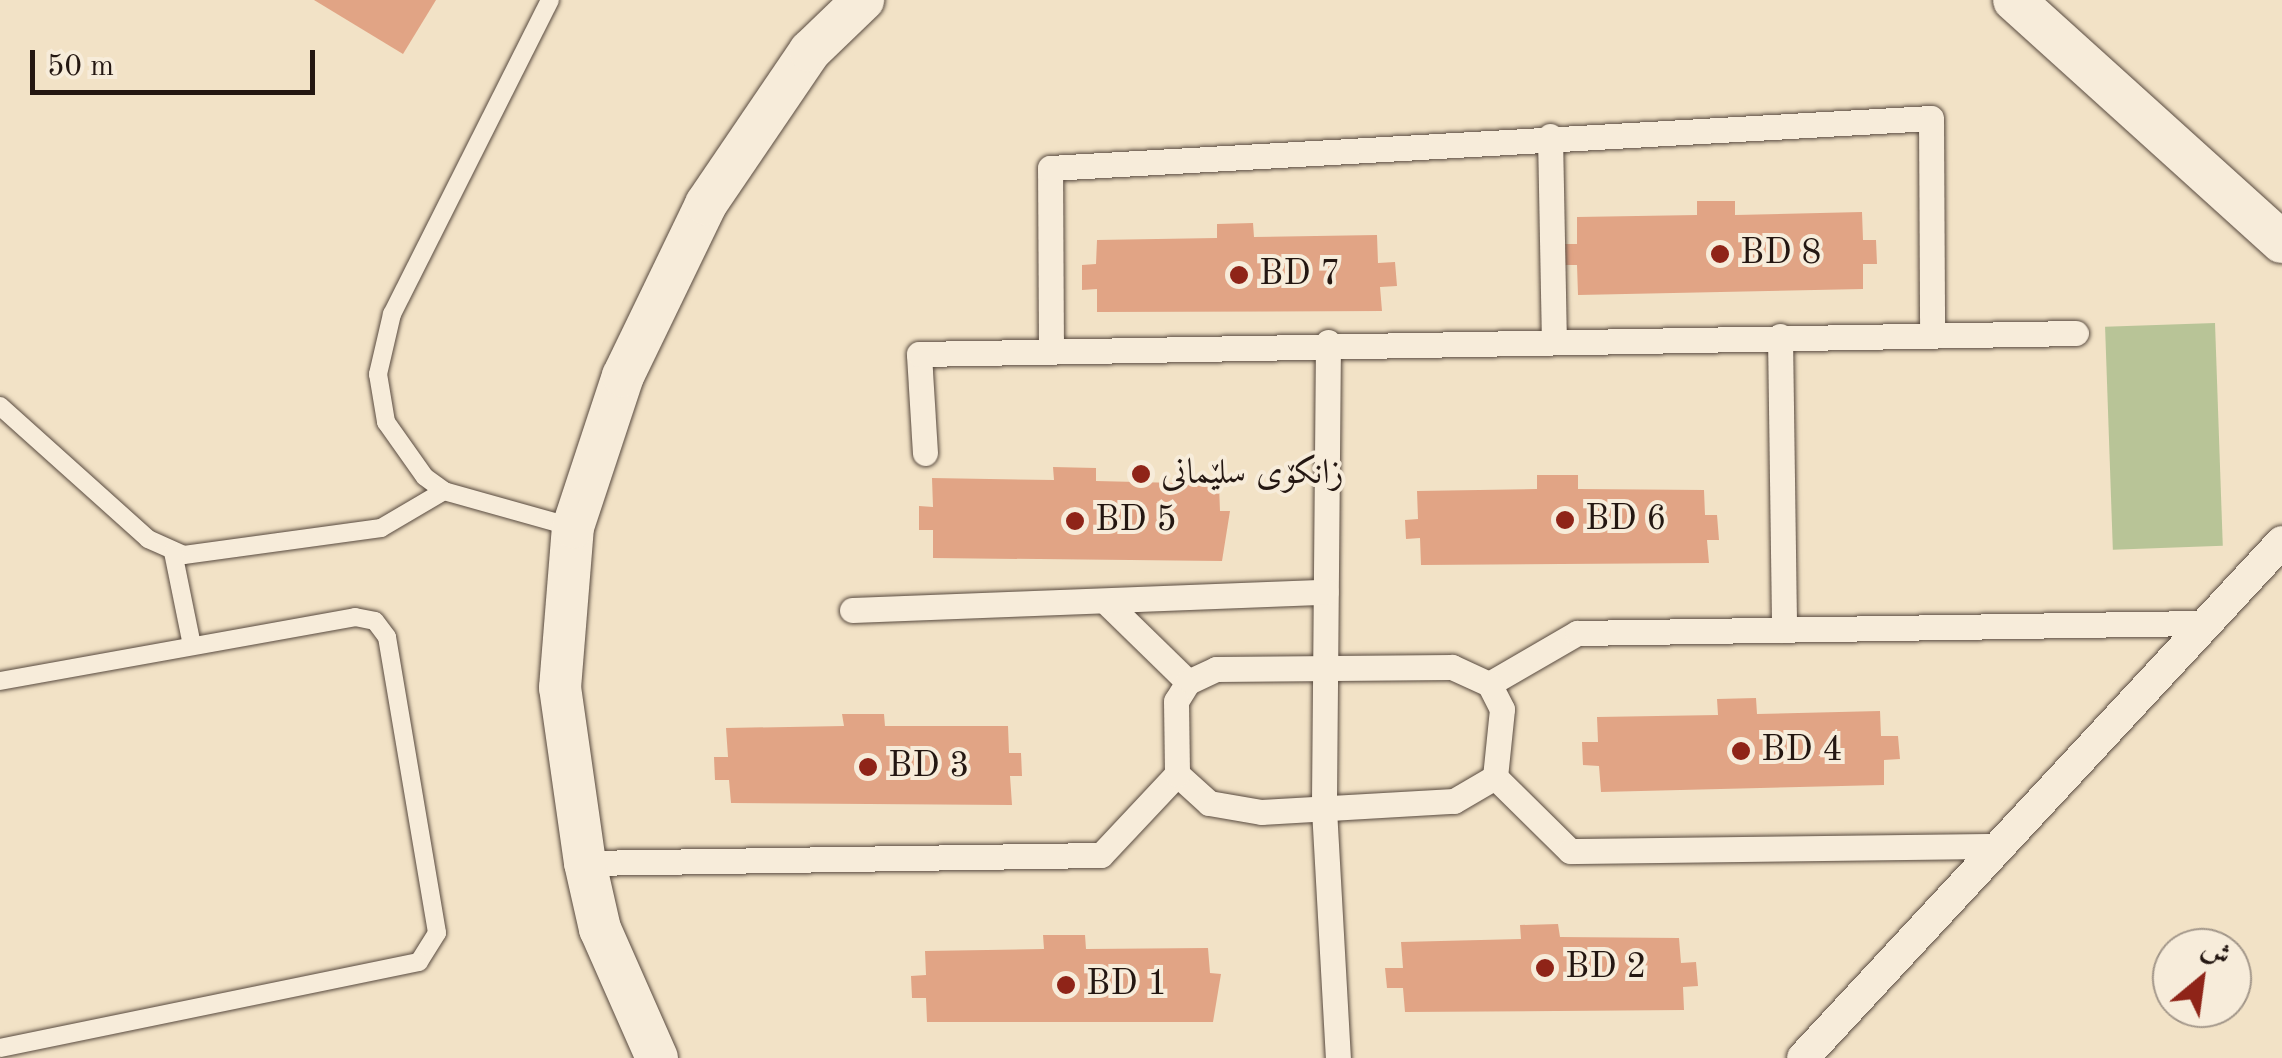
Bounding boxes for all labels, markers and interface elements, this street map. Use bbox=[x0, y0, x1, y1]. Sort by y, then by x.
scale bar bbox=[35, 30, 320, 92]
text: 50 m bbox=[47, 52, 114, 82]
place label: BD 8 bbox=[1740, 233, 1822, 275]
marker: BD 8 bbox=[1709, 243, 1731, 265]
place label: BD 7 bbox=[1259, 254, 1341, 296]
marker: BD 7 bbox=[1228, 264, 1250, 286]
place label: زانکۆی سلێمانی bbox=[1161, 453, 1344, 495]
marker: زانکۆی سلێمانی bbox=[1130, 463, 1152, 485]
place label: BD 6 bbox=[1585, 499, 1667, 541]
place label: BD 5 bbox=[1095, 500, 1177, 542]
marker: BD 6 bbox=[1554, 509, 1576, 531]
marker: BD 5 bbox=[1064, 510, 1086, 532]
place label: BD 4 bbox=[1761, 730, 1843, 772]
marker: BD 4 bbox=[1730, 740, 1752, 762]
place label: BD 3 bbox=[888, 746, 970, 788]
marker: BD 3 bbox=[857, 756, 879, 778]
north arrow bbox=[2152, 928, 2252, 1028]
text: ش bbox=[2197, 935, 2235, 972]
place label: BD 2 bbox=[1565, 947, 1647, 989]
marker: BD 2 bbox=[1534, 957, 1556, 979]
place label: BD 1 bbox=[1086, 964, 1168, 1006]
marker: BD 1 bbox=[1055, 974, 1077, 996]

